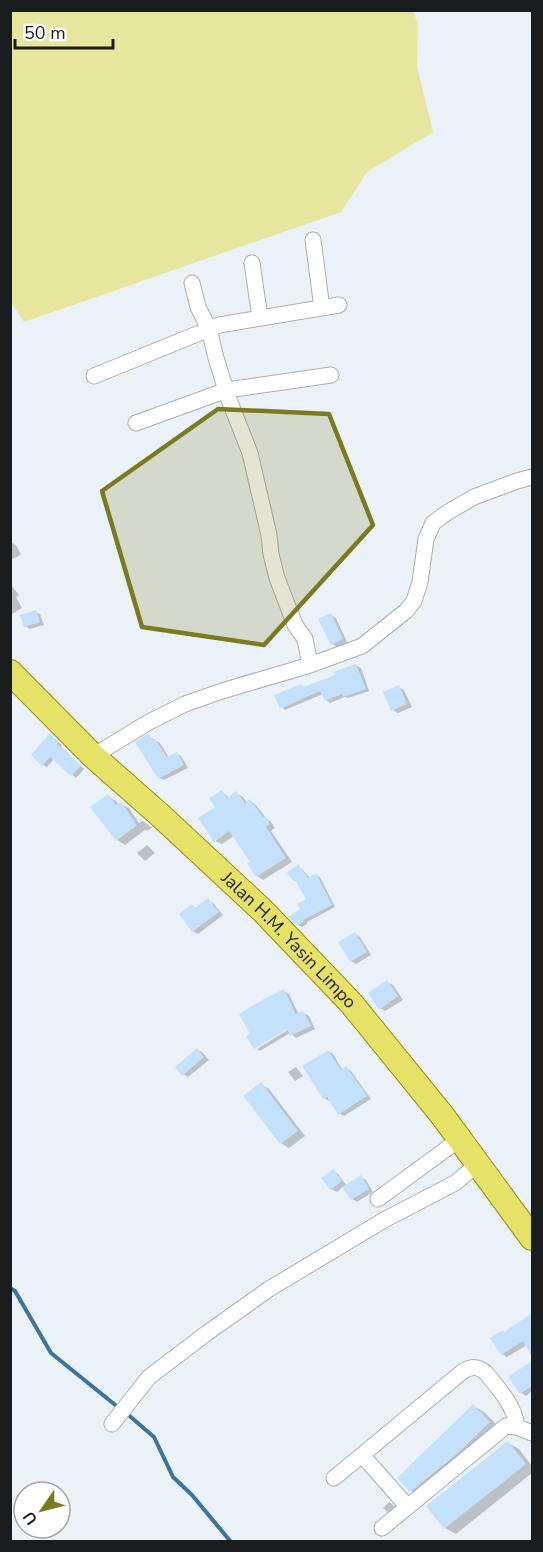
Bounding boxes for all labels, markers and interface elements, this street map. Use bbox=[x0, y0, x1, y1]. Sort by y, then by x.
scale bar bbox=[15, 12, 112, 50]
text: 50 m bbox=[24, 21, 66, 45]
street label: Jalan H.M. Yasin Limpo bbox=[215, 865, 362, 1014]
north arrow bbox=[12, 1480, 72, 1540]
text: U bbox=[18, 1507, 43, 1529]

